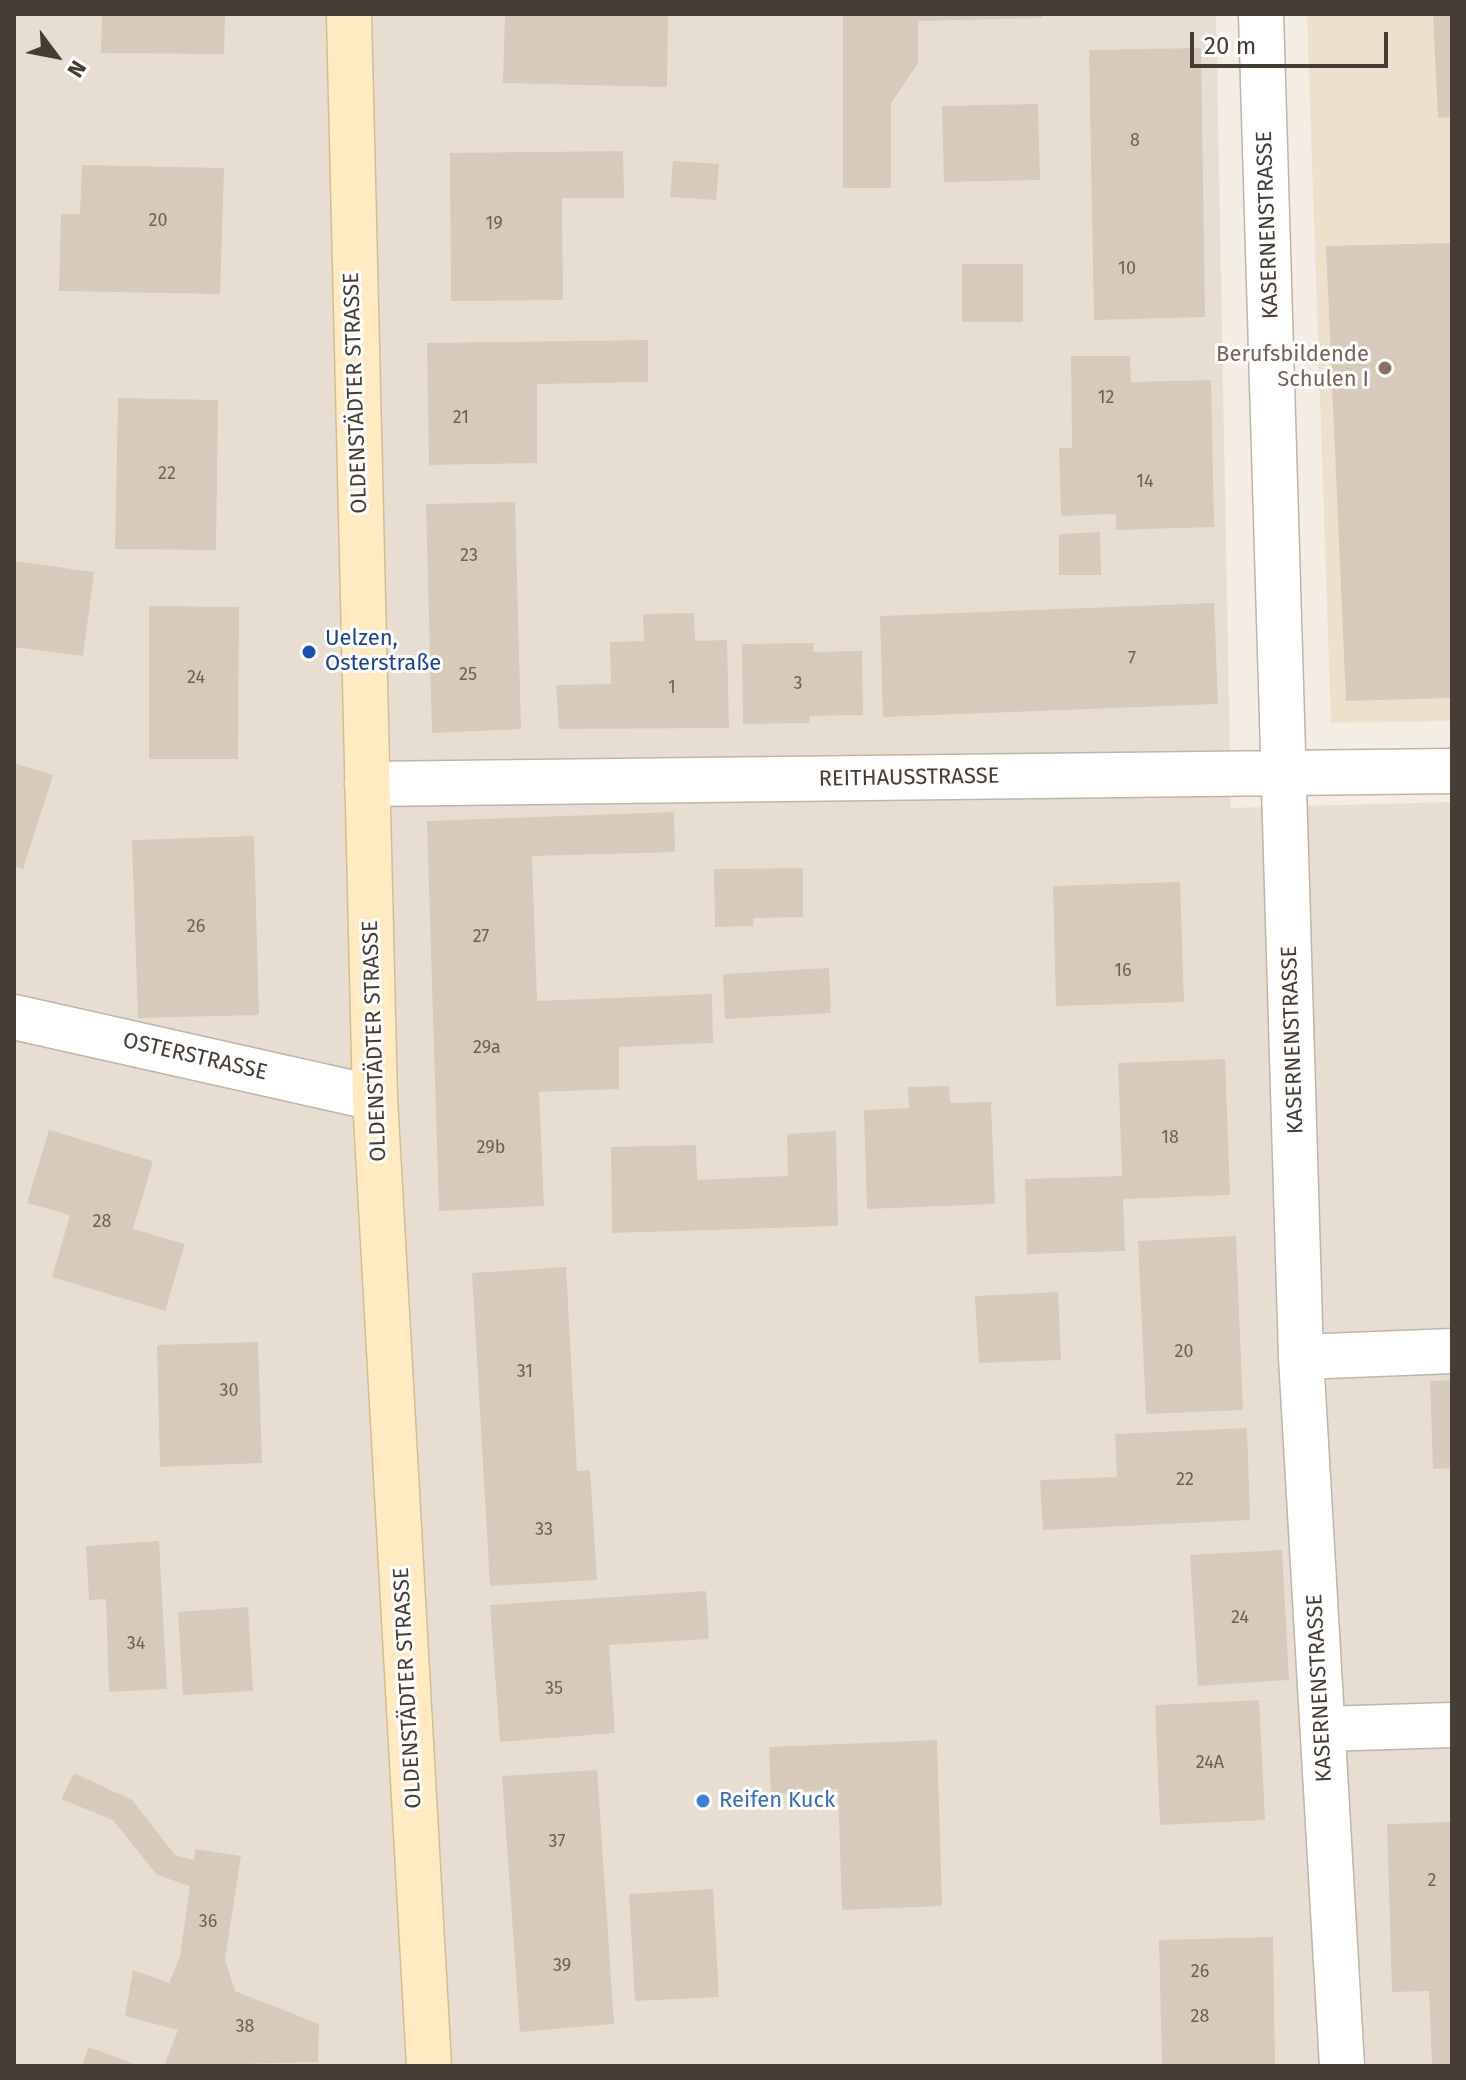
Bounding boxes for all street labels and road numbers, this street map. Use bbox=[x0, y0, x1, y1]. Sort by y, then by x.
street label: KASERNENSTRASSE bbox=[1252, 130, 1284, 320]
street label: OLDENSTÄDTER STRASSE bbox=[339, 272, 373, 514]
street label: REITHAUSSTRASSE bbox=[818, 763, 1000, 793]
street label: OLDENSTÄDTER STRASSE bbox=[358, 920, 392, 1162]
street label: KASERNENSTRASSE bbox=[1277, 945, 1309, 1135]
street label: OSTERSTRASSE bbox=[120, 1028, 270, 1086]
street label: OLDENSTÄDTER STRASSE bbox=[388, 1567, 428, 1809]
street label: KASERNENSTRASSE bbox=[1302, 1593, 1338, 1783]

